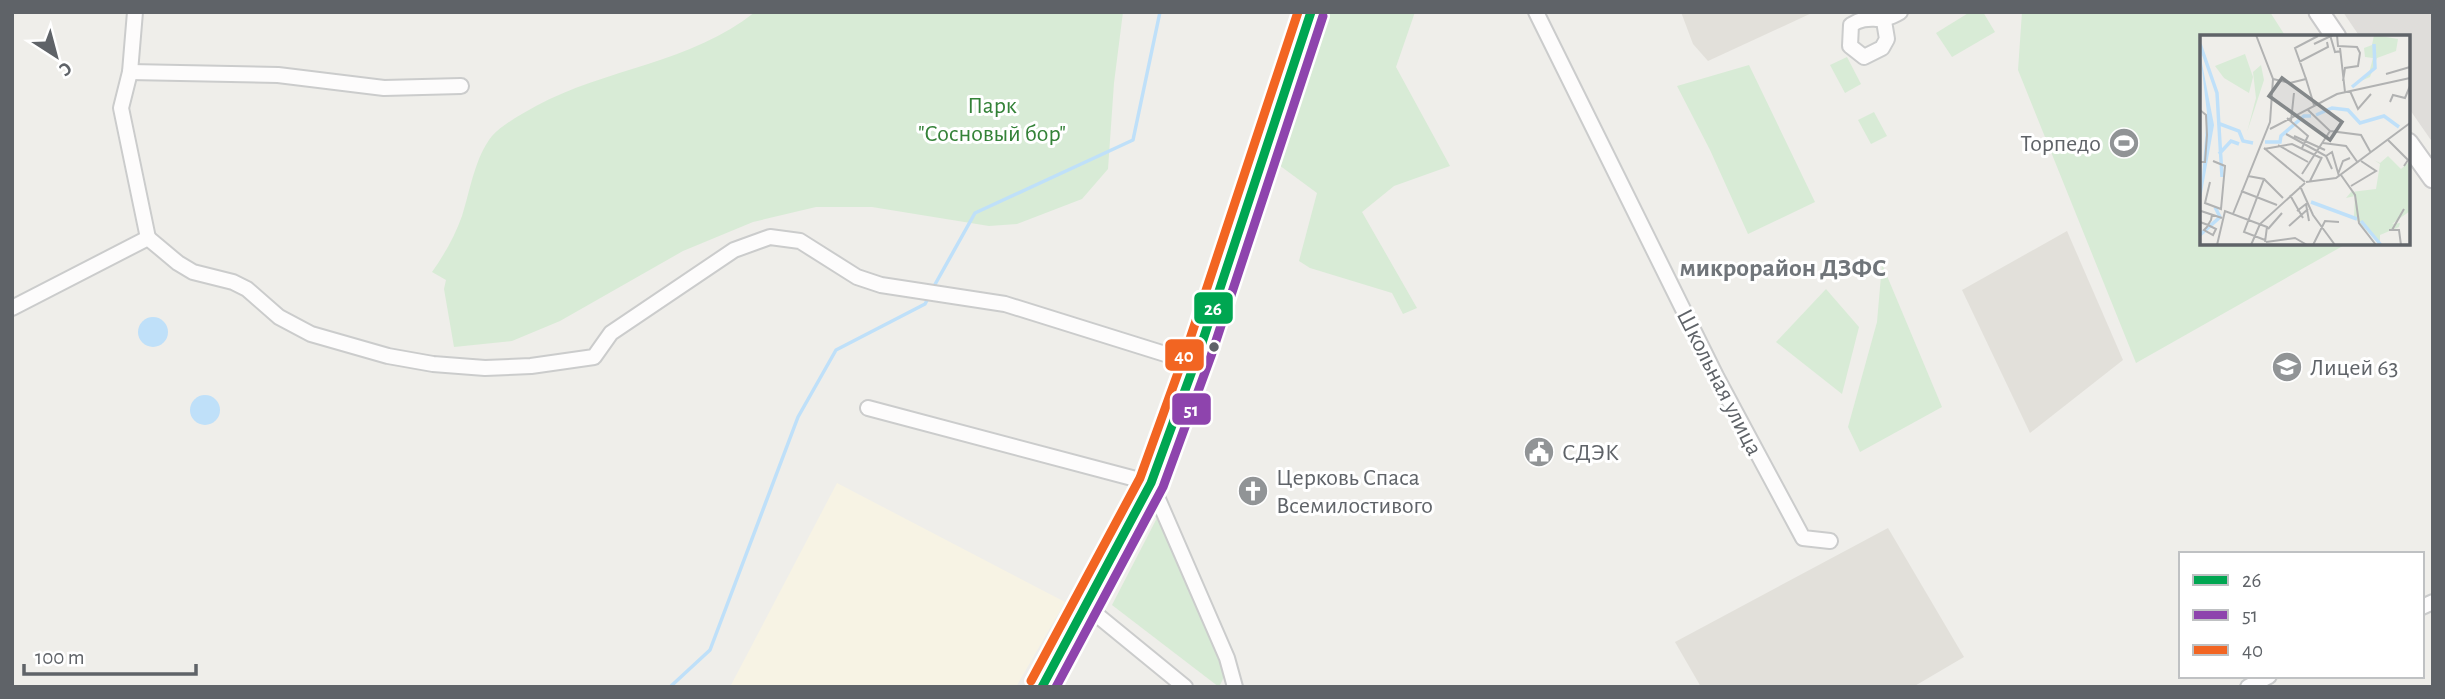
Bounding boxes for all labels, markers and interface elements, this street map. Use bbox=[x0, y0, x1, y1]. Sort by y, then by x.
north arrow bbox=[21, 21, 91, 91]
inset map bbox=[2200, 35, 2410, 245]
text: С bbox=[55, 58, 75, 79]
park label: Парк "Сосновый бор" bbox=[918, 94, 1066, 146]
sports icon: Торпедо bbox=[2107, 126, 2141, 160]
place label: Торпедо bbox=[2020, 132, 2101, 156]
district label: микрорайон ДЗФС bbox=[1680, 255, 1886, 281]
line badge: 26 bbox=[1193, 291, 1234, 325]
text: 26 bbox=[1204, 300, 1222, 319]
street label: Школьная улица bbox=[1672, 305, 1766, 460]
line badge: 40 bbox=[1164, 338, 1205, 372]
unlabelled marker bbox=[1207, 340, 1221, 354]
text: 40 bbox=[1174, 347, 1194, 366]
school or university icon: Лицей 63 bbox=[2270, 350, 2304, 384]
place label: Лицей 63 bbox=[2310, 356, 2398, 380]
line badge: 51 bbox=[1171, 392, 1212, 426]
text: 51 bbox=[1183, 401, 1199, 420]
public building icon: СДЭК bbox=[1522, 435, 1556, 469]
place label: СДЭК bbox=[1562, 441, 1619, 465]
place label: Церковь Спаса Всемилостивого bbox=[1276, 466, 1433, 518]
church icon: Церковь Спаса Всемилостивого bbox=[1236, 474, 1270, 508]
legend bbox=[2179, 552, 2424, 678]
text: 26 bbox=[2242, 570, 2261, 591]
text: 51 bbox=[2242, 605, 2258, 626]
scale bar bbox=[24, 632, 196, 676]
text: 40 bbox=[2242, 640, 2263, 661]
text: 100 m bbox=[35, 647, 85, 668]

